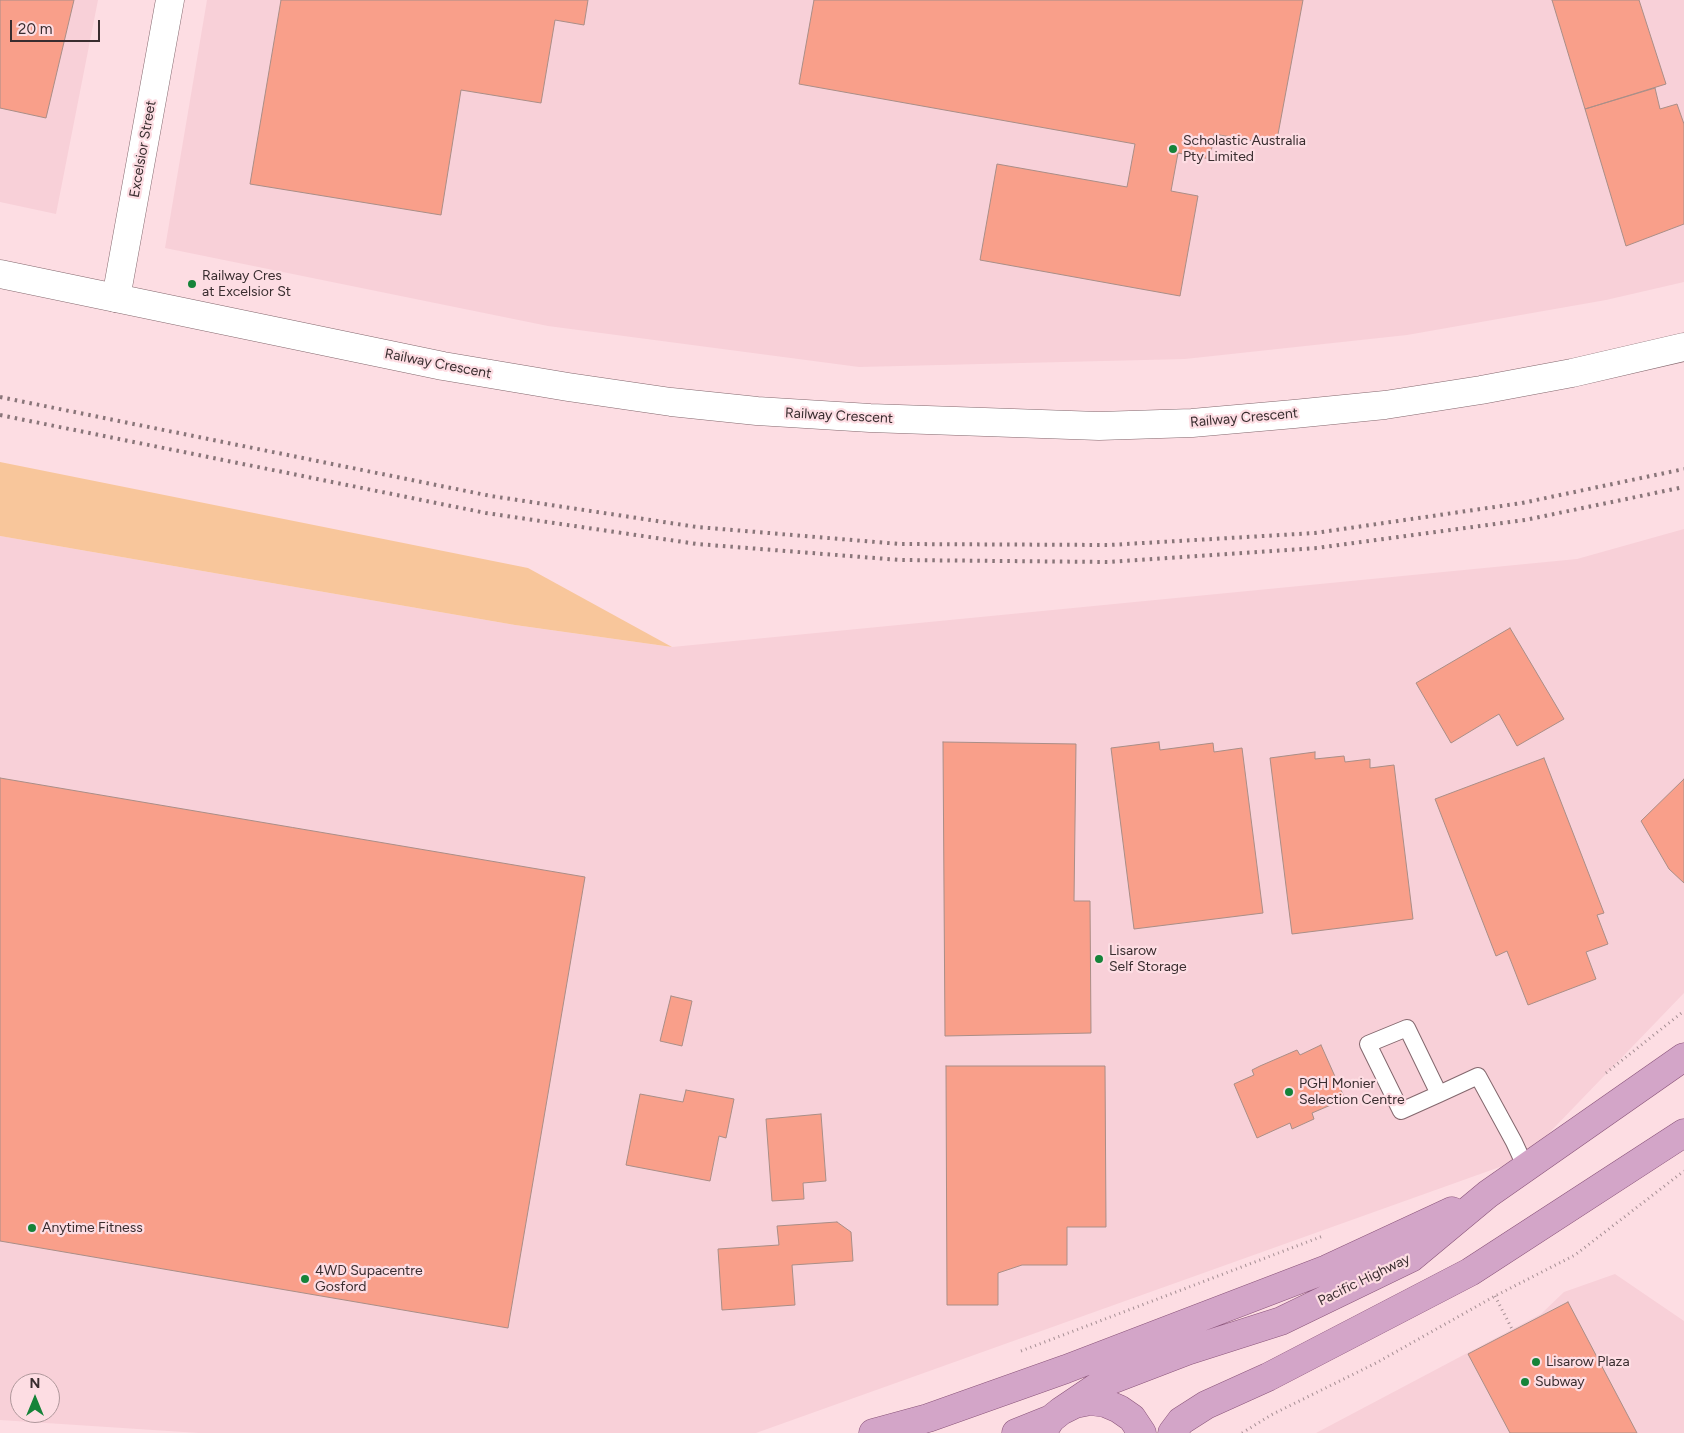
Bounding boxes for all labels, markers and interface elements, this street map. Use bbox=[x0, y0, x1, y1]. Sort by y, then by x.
scale bar bbox=[12, 10, 102, 42]
text: 20 m bbox=[18, 20, 52, 38]
street label: Excelsior Street bbox=[126, 99, 160, 199]
place label: Scholastic Australia Pty Limited bbox=[1183, 133, 1306, 166]
marker: Scholastic Australia Pty Limited bbox=[1167, 143, 1179, 155]
place label: Railway Cres at Excelsior St bbox=[202, 268, 291, 300]
marker: Railway Cres at Excelsior St bbox=[186, 278, 198, 290]
street label: Railway Crescent bbox=[383, 345, 493, 383]
street label: Railway Crescent bbox=[785, 405, 893, 427]
street label: Railway Crescent bbox=[1189, 405, 1299, 431]
place label: Lisarow Self Storage bbox=[1109, 943, 1187, 976]
marker: Lisarow Self Storage bbox=[1093, 953, 1105, 965]
place label: PGH Monier Selection Centre bbox=[1299, 1076, 1405, 1108]
marker: PGH Monier Selection Centre bbox=[1283, 1086, 1295, 1098]
place label: Anytime Fitness bbox=[42, 1220, 143, 1236]
marker: Anytime Fitness bbox=[26, 1222, 38, 1234]
street label: Pacific Highway bbox=[1315, 1250, 1413, 1310]
place label: 4WD Supacentre Gosford bbox=[315, 1263, 423, 1295]
marker: 4WD Supacentre Gosford bbox=[299, 1273, 311, 1285]
place label: Lisarow Plaza bbox=[1546, 1354, 1630, 1370]
marker: Lisarow Plaza bbox=[1530, 1356, 1542, 1368]
north arrow bbox=[10, 1373, 60, 1423]
place label: Subway bbox=[1535, 1374, 1585, 1390]
text: N bbox=[30, 1375, 40, 1392]
marker: Subway bbox=[1519, 1376, 1531, 1388]

